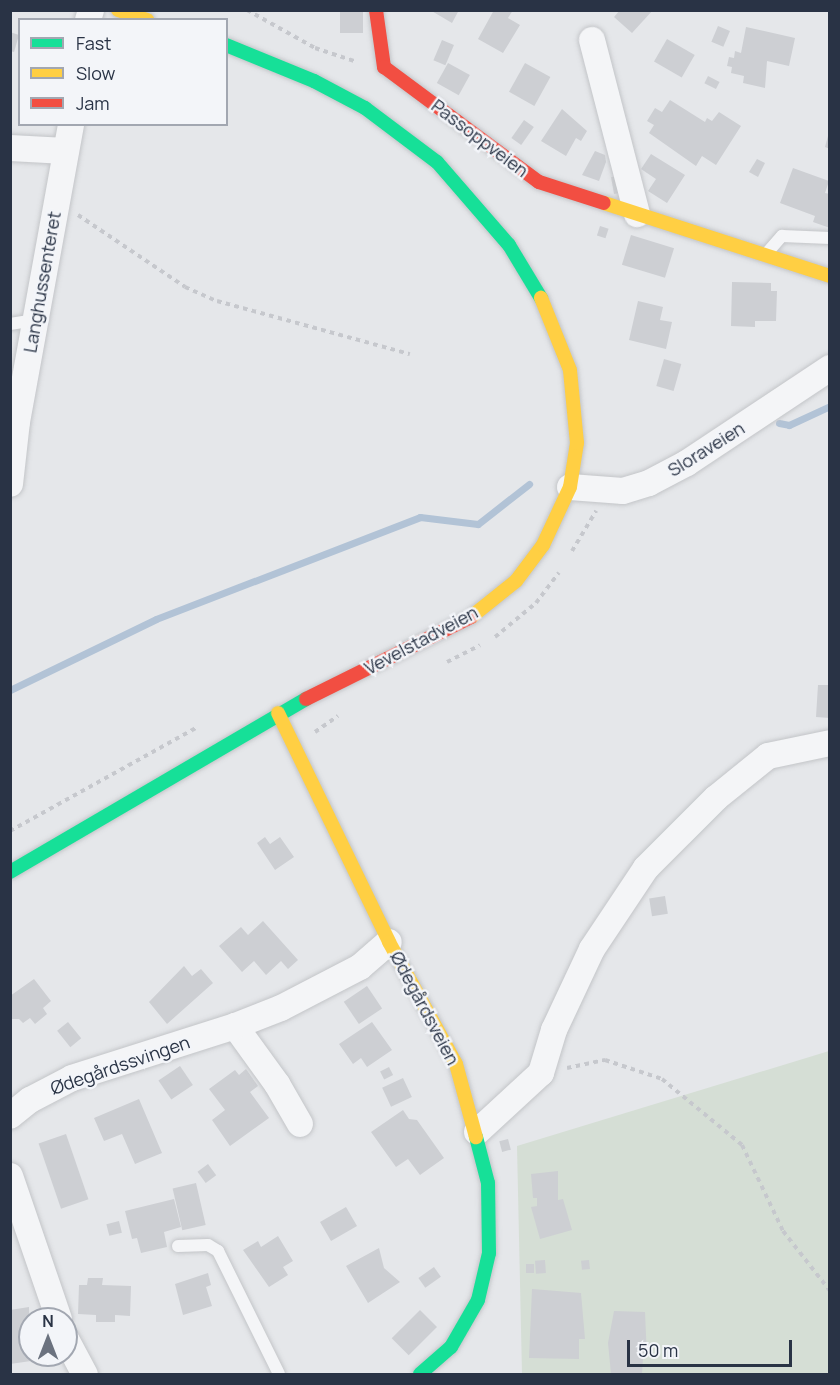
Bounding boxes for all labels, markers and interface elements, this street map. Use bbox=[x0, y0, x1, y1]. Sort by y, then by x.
legend bbox=[18, 18, 228, 126]
text: Fast bbox=[76, 31, 111, 55]
text: Slow bbox=[76, 61, 115, 85]
text: Jam bbox=[76, 91, 110, 115]
street label: Passoppveien bbox=[427, 95, 533, 181]
street label: Langhussenteret bbox=[19, 210, 65, 354]
street label: Sloraveien bbox=[664, 417, 748, 481]
street label: Vevelstadveien bbox=[361, 601, 481, 679]
street label: Ødegårdsveien bbox=[386, 948, 464, 1068]
street label: Ødegårdssvingen bbox=[47, 1031, 193, 1099]
north arrow bbox=[18, 1307, 78, 1367]
text: N bbox=[42, 1310, 54, 1332]
scale bar bbox=[630, 1328, 795, 1366]
text: 50 m bbox=[638, 1338, 678, 1362]

